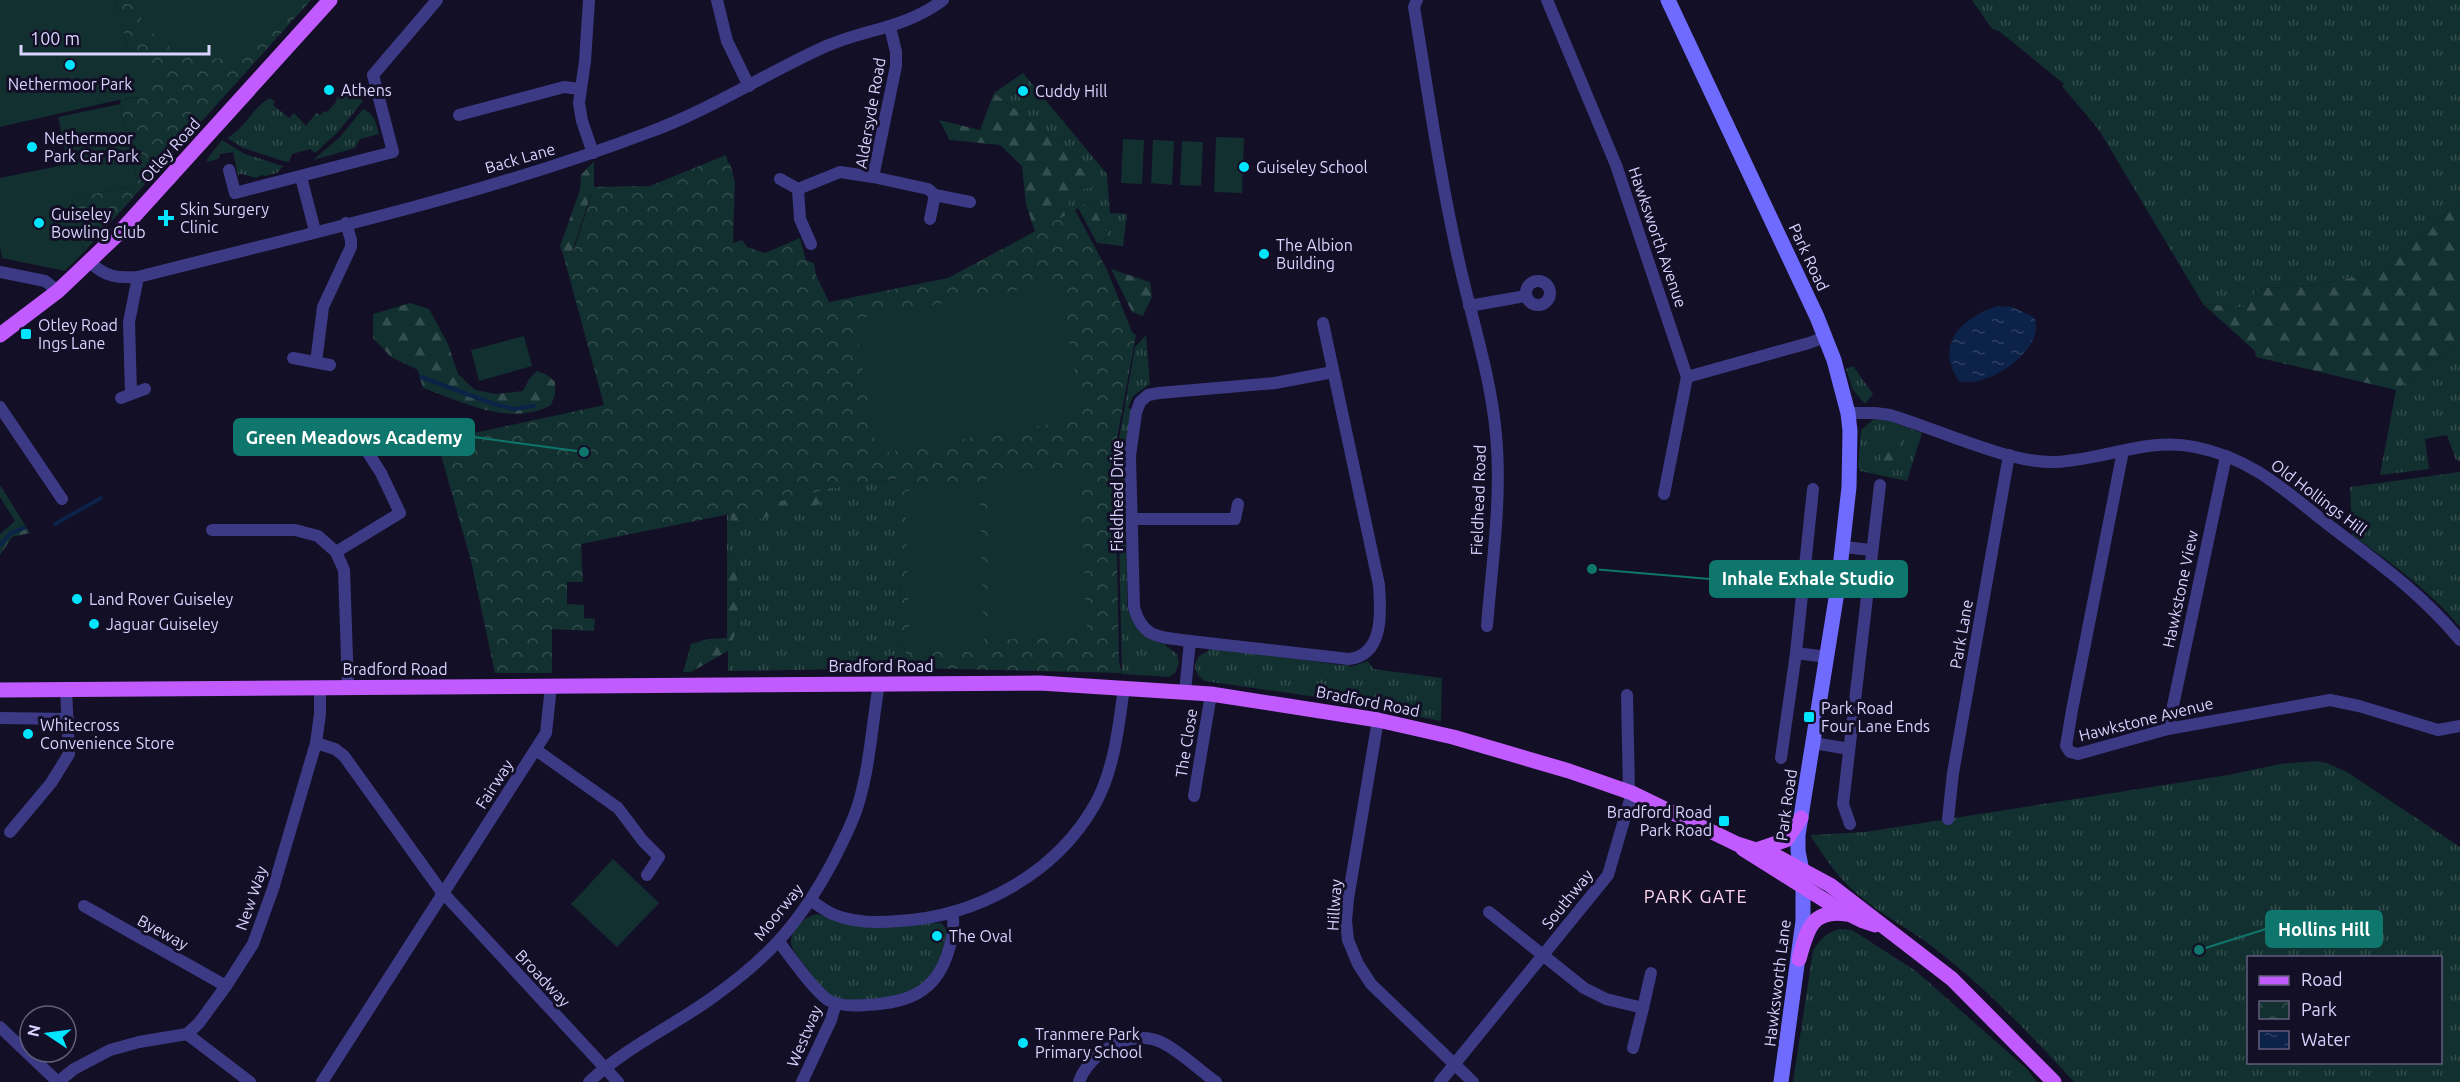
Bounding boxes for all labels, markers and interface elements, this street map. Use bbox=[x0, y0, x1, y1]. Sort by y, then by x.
scale bar bbox=[21, 18, 208, 56]
text: 100 m bbox=[30, 28, 80, 48]
street label: Aldersyde Road bbox=[851, 56, 889, 170]
marker: Nethermoor Park bbox=[63, 58, 77, 72]
place label: Nethermoor Park bbox=[8, 75, 132, 93]
place label: Athens bbox=[341, 81, 392, 99]
place label: Cuddy Hill bbox=[1035, 82, 1107, 100]
marker: Athens bbox=[322, 83, 336, 97]
marker: Cuddy Hill bbox=[1016, 84, 1030, 98]
street label: Otley Road bbox=[137, 114, 203, 186]
place label: Nethermoor Park Car Park bbox=[44, 129, 139, 165]
street label: Back Lane bbox=[483, 139, 557, 177]
marker: Nethermoor Park Car Park bbox=[25, 140, 39, 154]
place label: Guiseley School bbox=[1256, 158, 1368, 176]
marker: Guiseley School bbox=[1237, 160, 1251, 174]
street label: Hawksworth Avenue bbox=[1625, 164, 1691, 310]
place label: Skin Surgery Clinic bbox=[180, 200, 269, 236]
place label: Guiseley Bowling Club bbox=[51, 205, 146, 241]
marker: Skin Surgery Clinic bbox=[157, 209, 175, 227]
marker: Guiseley Bowling Club bbox=[32, 216, 46, 230]
street label: Park Road bbox=[1786, 220, 1832, 294]
place label: The Albion Building bbox=[1276, 236, 1353, 272]
marker: The Albion Building bbox=[1257, 247, 1271, 261]
place label: Otley Road Ings Lane bbox=[38, 316, 118, 352]
marker: Otley Road Ings Lane bbox=[19, 327, 33, 341]
callout: Green Meadows Academy bbox=[234, 419, 474, 455]
text: Green Meadows Academy bbox=[246, 427, 463, 447]
street label: Fieldhead Drive bbox=[1108, 440, 1126, 552]
street label: Fieldhead Road bbox=[1467, 444, 1489, 556]
street label: Old Hollings Hill bbox=[2268, 455, 2370, 539]
street label: Hawkstone View bbox=[2159, 528, 2201, 649]
callout: Inhale Exhale Studio bbox=[1710, 561, 1907, 597]
text: Inhale Exhale Studio bbox=[1722, 568, 1894, 588]
place label: Land Rover Guiseley bbox=[89, 590, 234, 608]
marker: Land Rover Guiseley bbox=[70, 592, 84, 606]
street label: Park Lane bbox=[1946, 598, 1976, 670]
place label: Jaguar Guiseley bbox=[106, 615, 219, 633]
marker: Jaguar Guiseley bbox=[87, 617, 101, 631]
street label: Bradford Road bbox=[828, 657, 934, 675]
street label: Bradford Road bbox=[342, 660, 448, 678]
street label: Bradford Road bbox=[1315, 682, 1421, 720]
street label: Hawkstone Avenue bbox=[2077, 694, 2215, 744]
place label: Park Road Four Lane Ends bbox=[1821, 699, 1930, 735]
street label: The Close bbox=[1172, 707, 1200, 779]
marker: Park Road Four Lane Ends bbox=[1802, 710, 1816, 724]
place label: Whitecross Convenience Store bbox=[40, 716, 175, 752]
marker: Whitecross Convenience Store bbox=[21, 727, 35, 741]
street label: Fairway bbox=[472, 756, 517, 812]
street label: Park Road bbox=[1772, 768, 1800, 842]
place label: Bradford Road Park Road bbox=[1607, 803, 1712, 839]
marker: Bradford Road Park Road bbox=[1717, 814, 1731, 828]
street label: New Way bbox=[232, 863, 270, 932]
street label: Southway bbox=[1538, 866, 1596, 932]
street label: Hillway bbox=[1323, 878, 1345, 931]
street label: Moorway bbox=[750, 880, 806, 944]
district label: PARK GATE bbox=[1644, 886, 1748, 906]
street label: Byeway bbox=[135, 911, 192, 953]
callout: Hollins Hill bbox=[2266, 911, 2382, 947]
street label: Hawksworth Lane bbox=[1760, 918, 1794, 1048]
text: Hollins Hill bbox=[2278, 919, 2371, 939]
place label: The Oval bbox=[949, 927, 1012, 945]
marker: The Oval bbox=[930, 929, 944, 943]
street label: Broadway bbox=[512, 946, 574, 1010]
legend bbox=[2247, 956, 2442, 1064]
text: Road bbox=[2301, 969, 2343, 989]
text: Park bbox=[2301, 999, 2337, 1019]
street label: Westway bbox=[783, 1002, 825, 1069]
north arrow bbox=[18, 1004, 78, 1064]
text: N bbox=[23, 1023, 43, 1038]
place label: Tranmere Park Primary School bbox=[1035, 1025, 1142, 1061]
text: Water bbox=[2301, 1029, 2351, 1049]
marker: Tranmere Park Primary School bbox=[1016, 1036, 1030, 1050]

